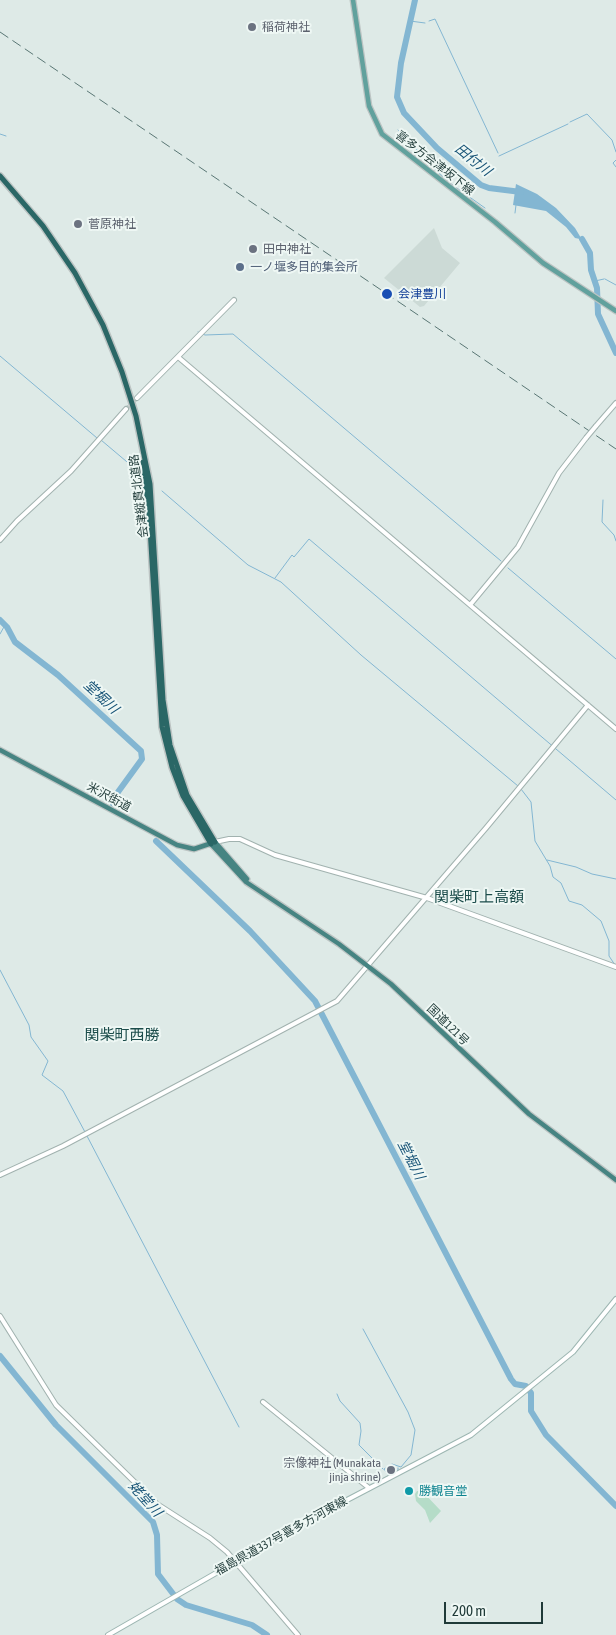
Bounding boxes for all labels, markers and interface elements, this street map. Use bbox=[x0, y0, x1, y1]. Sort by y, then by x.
place label: 稲荷神社 bbox=[262, 20, 310, 34]
marker: 稲荷神社 bbox=[246, 21, 258, 33]
street label: 喜多方会津坂下線 bbox=[393, 128, 477, 198]
water label: 田付川 bbox=[451, 140, 495, 180]
place label: 菅原神社 bbox=[88, 217, 136, 231]
marker: 菅原神社 bbox=[72, 218, 84, 230]
place label: 田中神社 bbox=[263, 242, 311, 256]
marker: 田中神社 bbox=[247, 243, 259, 255]
place label: 一ノ堰多目的集会所 bbox=[250, 260, 358, 274]
marker: 一ノ堰多目的集会所 bbox=[234, 261, 246, 273]
marker: 会津豊川 bbox=[380, 287, 394, 301]
place label: 会津豊川 bbox=[398, 287, 446, 301]
street label: 会津縦貫北道路 bbox=[127, 453, 151, 539]
water label: 堂堀川 bbox=[80, 677, 122, 717]
street label: 米沢街道 bbox=[84, 779, 134, 815]
district label: 関柴町上高額 bbox=[434, 888, 524, 906]
street label: 国道121号 bbox=[424, 1001, 472, 1049]
district label: 関柴町西勝 bbox=[85, 1026, 159, 1044]
water label: 堂堀川 bbox=[394, 1137, 428, 1183]
place label: 宗像神社 (Munakata jinja shrine) bbox=[283, 1456, 381, 1484]
marker: 宗像神社 (Munakata jinja shrine) bbox=[385, 1464, 397, 1476]
water label: 姥堂川 bbox=[125, 1478, 165, 1520]
place label: 勝観音堂 bbox=[419, 1484, 467, 1498]
marker: 勝観音堂 bbox=[403, 1485, 415, 1497]
street label: 福島県道337号喜多方河東線 bbox=[212, 1494, 350, 1578]
scale bar bbox=[446, 1592, 545, 1624]
text: 200 m bbox=[452, 1602, 486, 1619]

